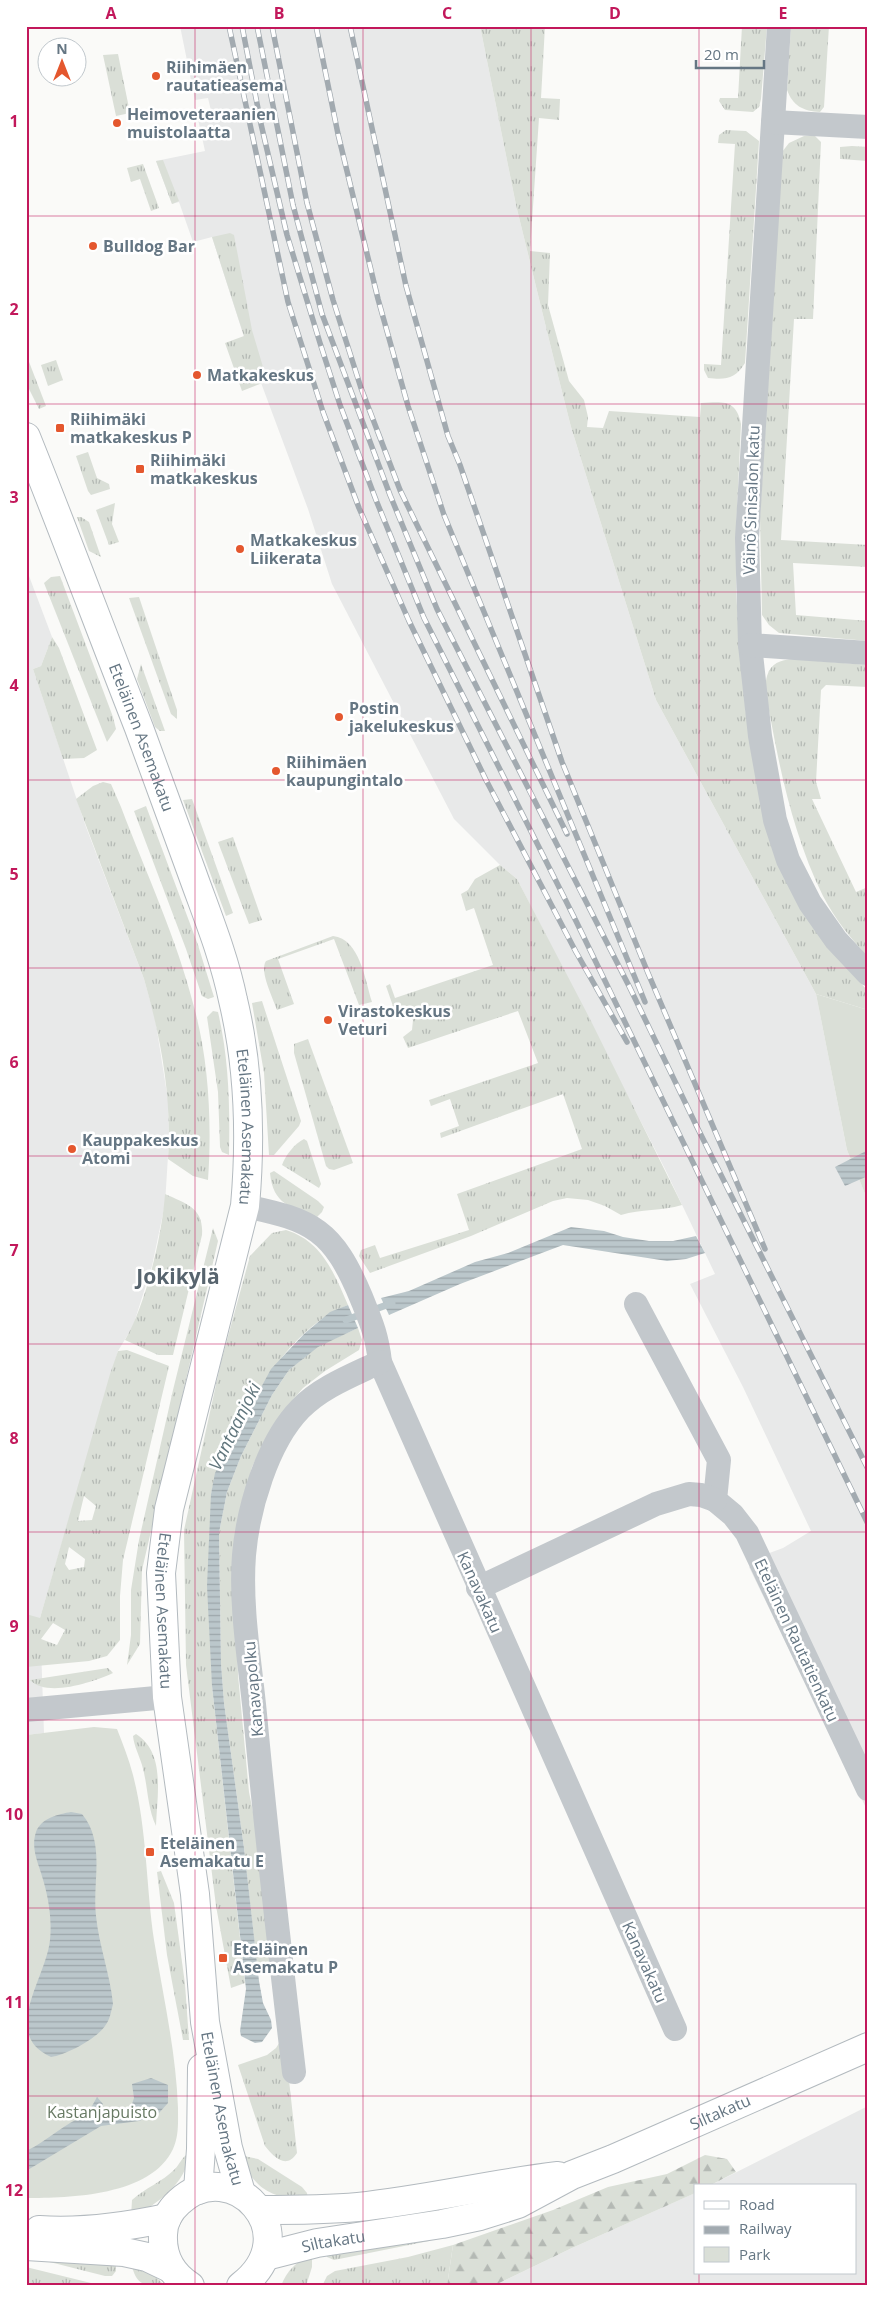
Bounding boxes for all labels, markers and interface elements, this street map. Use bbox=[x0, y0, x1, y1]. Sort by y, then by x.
text: A bbox=[105, 2, 117, 24]
text: B bbox=[274, 2, 284, 24]
text: C bbox=[442, 2, 452, 24]
text: D bbox=[609, 2, 621, 24]
text: E bbox=[779, 2, 788, 24]
north arrow bbox=[38, 38, 88, 88]
scale bar bbox=[696, 38, 764, 70]
text: N bbox=[56, 39, 68, 58]
text: 20 m bbox=[704, 44, 739, 64]
place label: Riihimäen rautatieasema bbox=[166, 56, 284, 96]
marker: Riihimäen rautatieasema bbox=[150, 70, 162, 82]
place label: Heimoveteraanien muistolaatta bbox=[127, 103, 276, 143]
text: 1 bbox=[9, 110, 19, 132]
marker: Heimoveteraanien muistolaatta bbox=[111, 117, 123, 129]
place label: Bulldog Bar bbox=[103, 235, 195, 257]
marker: Bulldog Bar bbox=[87, 240, 99, 252]
text: 2 bbox=[9, 298, 19, 320]
place label: Matkakeskus bbox=[207, 364, 314, 386]
marker: Matkakeskus bbox=[191, 369, 203, 381]
place label: Riihimäki matkakeskus P bbox=[70, 408, 192, 448]
marker: Riihimäki matkakeskus P bbox=[54, 422, 66, 434]
street label: Väinö Sinisalon katu bbox=[737, 425, 765, 575]
place label: Riihimäki matkakeskus bbox=[150, 449, 258, 489]
marker: Riihimäki matkakeskus bbox=[134, 463, 146, 475]
text: 3 bbox=[9, 486, 19, 508]
place label: Matkakeskus Liikerata bbox=[250, 529, 357, 569]
marker: Matkakeskus Liikerata bbox=[234, 543, 246, 555]
street label: Eteläinen Asemakatu bbox=[104, 660, 180, 815]
text: 4 bbox=[9, 674, 19, 696]
place label: Postin jakelukeskus bbox=[347, 697, 454, 737]
marker: Postin jakelukeskus bbox=[333, 711, 345, 723]
place label: Riihimäen kaupungintalo bbox=[286, 751, 403, 791]
marker: Riihimäen kaupungintalo bbox=[270, 765, 282, 777]
text: 5 bbox=[9, 863, 19, 885]
place label: Virastokeskus Veturi bbox=[338, 1000, 451, 1040]
marker: Virastokeskus Veturi bbox=[322, 1014, 334, 1026]
street label: Eteläinen Asemakatu bbox=[231, 1047, 259, 1206]
text: 6 bbox=[9, 1051, 19, 1073]
place label: Kauppakeskus Atomi bbox=[82, 1129, 198, 1169]
marker: Kauppakeskus Atomi bbox=[66, 1143, 78, 1155]
text: 7 bbox=[9, 1239, 19, 1261]
district label: Jokikylä bbox=[134, 1262, 220, 1290]
water label: Vantaanjoki bbox=[202, 1378, 266, 1474]
text: 8 bbox=[9, 1427, 19, 1449]
street label: Eteläinen Asemakatu bbox=[150, 1531, 178, 1689]
street label: Kanavakatu bbox=[452, 1548, 508, 1636]
street label: Eteläinen Rautatienkatu bbox=[749, 1555, 845, 1725]
text: 9 bbox=[9, 1615, 19, 1637]
street label: Kanavapolku bbox=[238, 1640, 268, 1738]
text: 10 bbox=[5, 1803, 23, 1825]
place label: Eteläinen Asemakatu E bbox=[160, 1832, 264, 1872]
marker: Eteläinen Asemakatu E bbox=[144, 1846, 156, 1858]
street label: Kanavakatu bbox=[617, 1918, 673, 2006]
place label: Eteläinen Asemakatu P bbox=[233, 1938, 338, 1978]
marker: Eteläinen Asemakatu P bbox=[217, 1952, 229, 1964]
text: 11 bbox=[5, 1991, 23, 2013]
street label: Eteläinen Asemakatu bbox=[196, 2030, 249, 2188]
street label: Siltakatu bbox=[686, 2089, 754, 2135]
park label: Kastanjapuisto bbox=[47, 2101, 157, 2123]
text: 12 bbox=[5, 2179, 23, 2201]
legend bbox=[694, 2184, 856, 2274]
text: Road bbox=[739, 2194, 775, 2214]
text: Railway bbox=[739, 2218, 792, 2238]
street label: Siltakatu bbox=[299, 2225, 367, 2258]
text: Park bbox=[739, 2244, 770, 2264]

